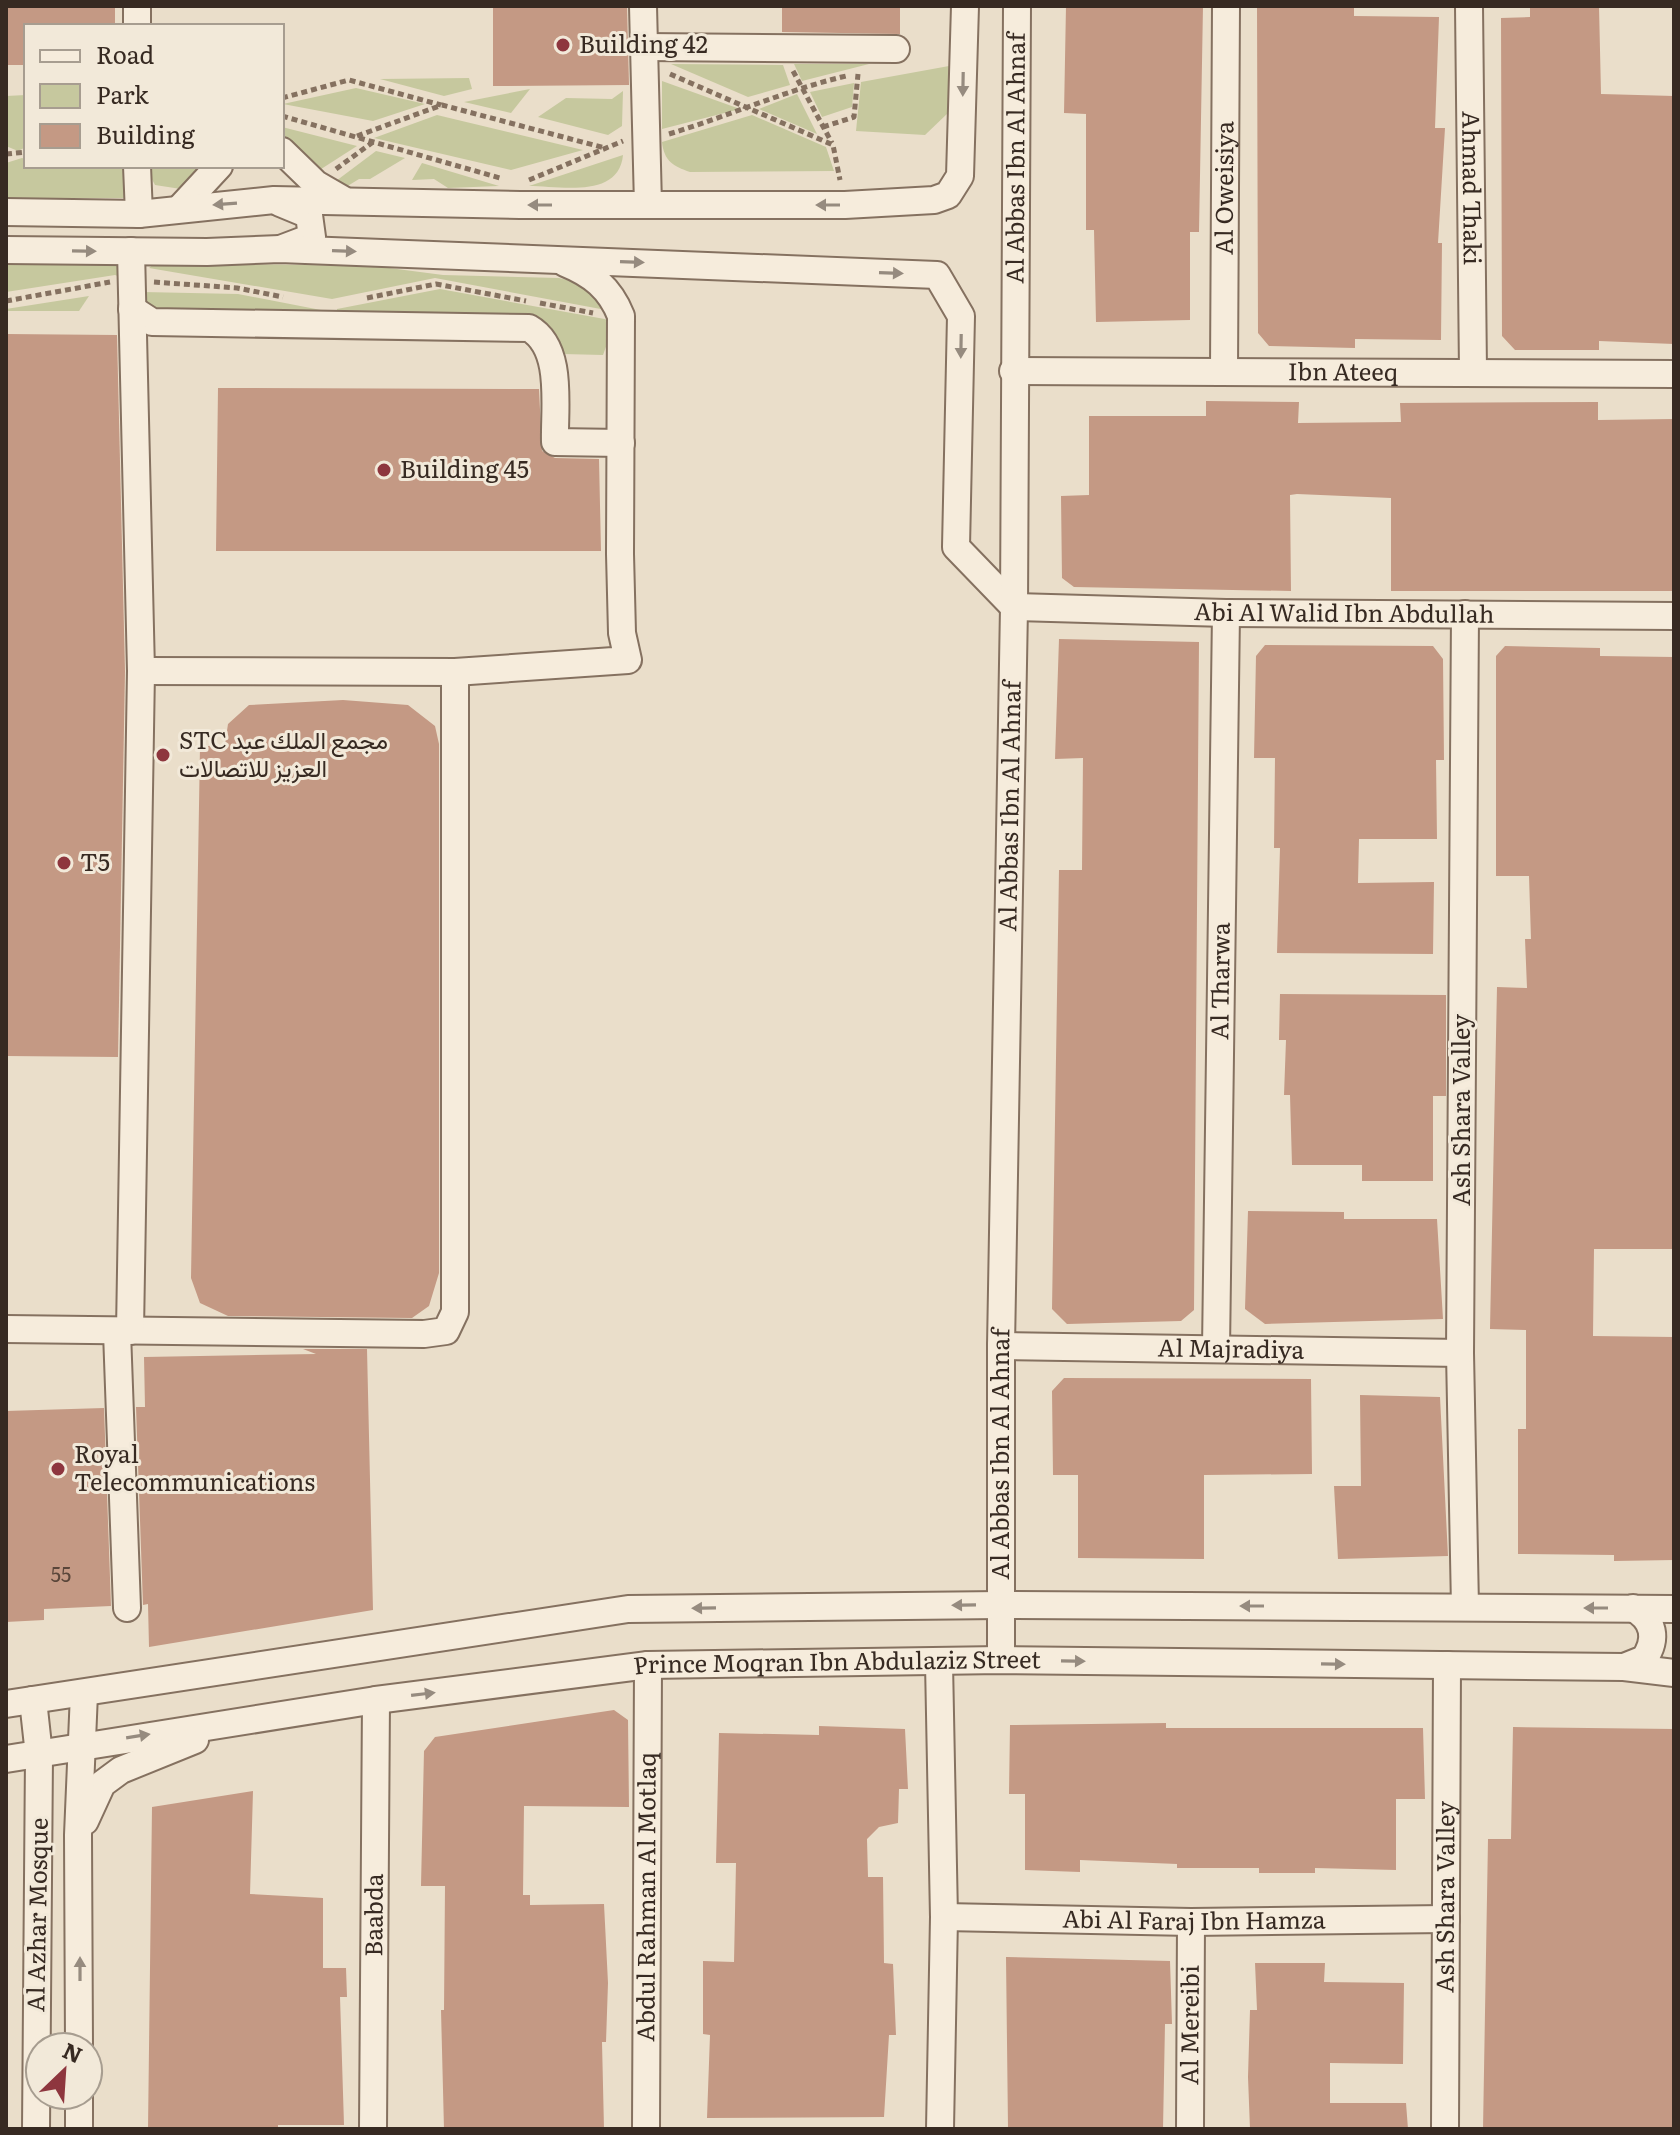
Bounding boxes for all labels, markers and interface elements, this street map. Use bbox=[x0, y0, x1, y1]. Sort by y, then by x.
legend bbox=[24, 24, 284, 168]
place label: Building 42 bbox=[579, 25, 708, 60]
street label: Al Abbas Ibn Al Ahnaf bbox=[996, 31, 1032, 284]
text: Road bbox=[96, 36, 155, 71]
marker: Building 42 bbox=[554, 36, 572, 54]
one-way arrow bbox=[957, 72, 969, 97]
text: Park bbox=[96, 76, 149, 111]
street label: Ahmad Thaki bbox=[1455, 111, 1492, 265]
text: Building bbox=[96, 116, 195, 151]
street label: Al Oweisiya bbox=[1205, 121, 1240, 255]
one-way arrow bbox=[212, 198, 237, 211]
one-way arrow bbox=[527, 199, 552, 211]
one-way arrow bbox=[815, 199, 840, 211]
one-way arrow bbox=[72, 245, 97, 257]
one-way arrow bbox=[332, 245, 357, 258]
one-way arrow bbox=[620, 256, 645, 269]
one-way arrow bbox=[879, 266, 904, 279]
one-way arrow bbox=[954, 334, 967, 359]
street label: Ibn Ateeq bbox=[1288, 352, 1398, 388]
place label: Building 45 bbox=[400, 450, 529, 485]
marker: Building 45 bbox=[375, 461, 393, 479]
street label: Abi Al Walid Ibn Abdullah bbox=[1194, 592, 1495, 630]
street label: Al Abbas Ibn Al Ahnaf bbox=[988, 678, 1028, 932]
place label: STC مجمع الملك عبد العزيز للاتصالات bbox=[179, 721, 388, 784]
marker: STC مجمع الملك عبد العزيز للاتصالات bbox=[154, 746, 172, 764]
place label: T5 bbox=[80, 843, 110, 878]
marker: T5 bbox=[55, 854, 73, 872]
street label: Al Tharwa bbox=[1200, 922, 1237, 1040]
street label: Ash Shara Valley bbox=[1442, 1014, 1477, 1206]
street label: Al Abbas Ibn Al Ahnaf bbox=[981, 1326, 1016, 1580]
street label: Al Majradiya bbox=[1157, 1328, 1305, 1366]
place label: Royal Telecommunications bbox=[74, 1435, 315, 1498]
marker: Royal Telecommunications bbox=[49, 1460, 67, 1478]
house number: 55 bbox=[51, 1558, 71, 1588]
one-way arrow bbox=[951, 1599, 976, 1611]
one-way arrow bbox=[1239, 1600, 1264, 1612]
one-way arrow bbox=[691, 1602, 716, 1614]
one-way arrow bbox=[1583, 1602, 1608, 1614]
street label: Prince Moqran Ibn Abdulaziz Street bbox=[631, 1640, 1041, 1682]
one-way arrow bbox=[1061, 1655, 1086, 1667]
one-way arrow bbox=[1321, 1657, 1346, 1670]
one-way arrow bbox=[411, 1688, 436, 1701]
one-way arrow bbox=[126, 1730, 151, 1742]
street label: Abdul Rahman Al Motlaq bbox=[626, 1752, 663, 2042]
street label: Ash Shara Valley bbox=[1426, 1801, 1461, 1993]
street label: Al Azhar Mosque bbox=[16, 1817, 55, 2012]
street label: Baabda bbox=[354, 1873, 390, 1957]
street label: Abi Al Faraj Ibn Hamza bbox=[1062, 1899, 1326, 1937]
one-way arrow bbox=[74, 1956, 86, 1981]
street label: Al Mereibi bbox=[1170, 1965, 1206, 2085]
north arrow bbox=[24, 2031, 104, 2111]
text: N bbox=[58, 2033, 88, 2070]

